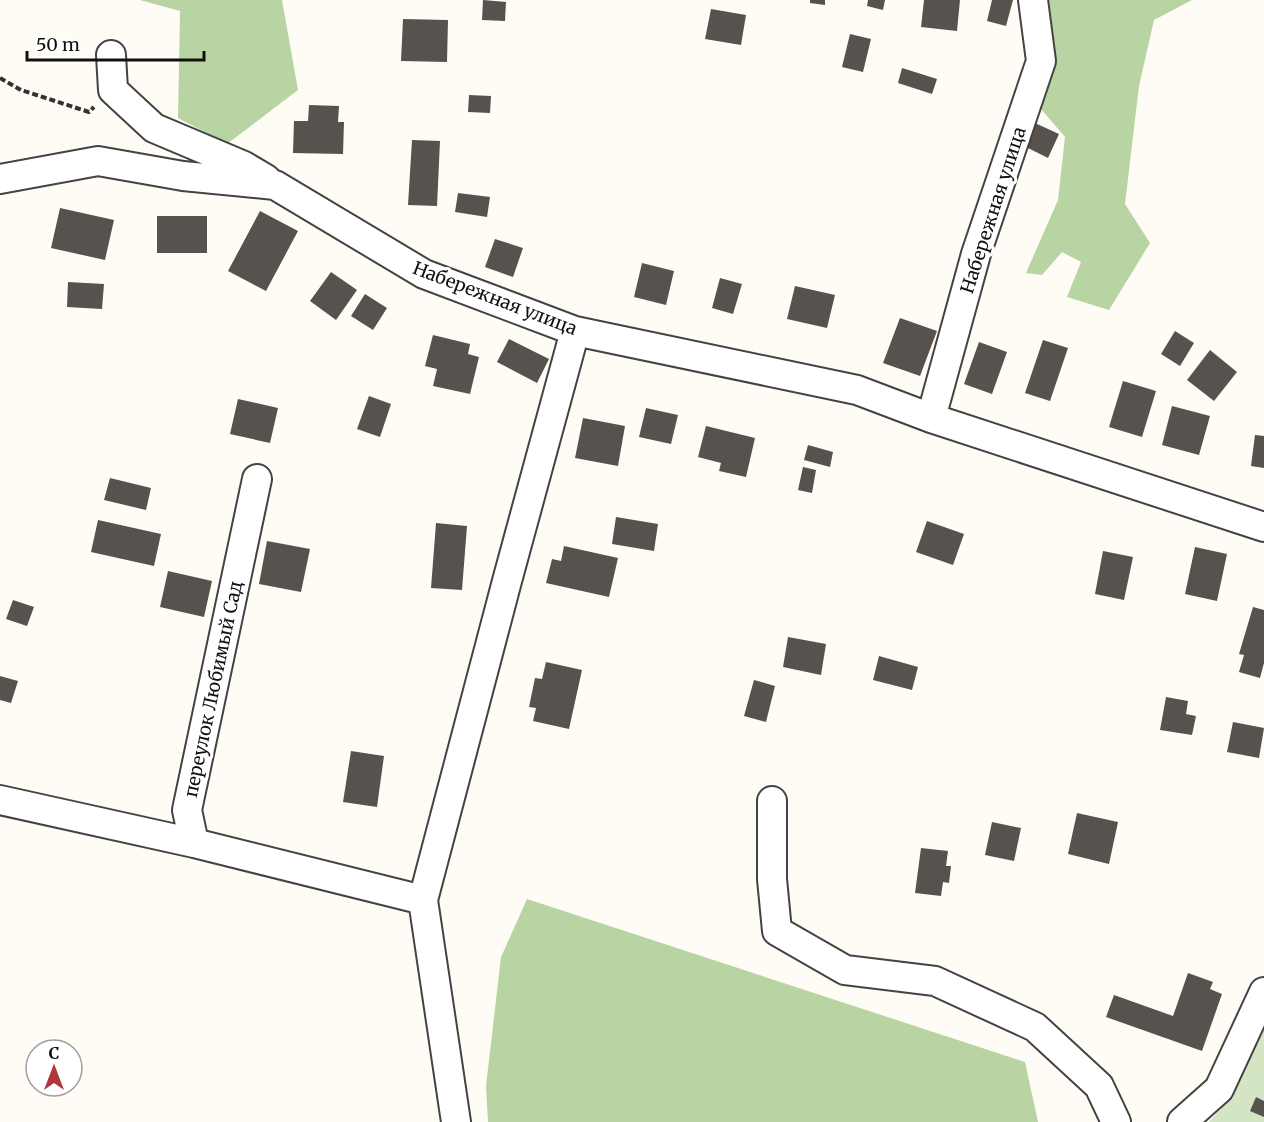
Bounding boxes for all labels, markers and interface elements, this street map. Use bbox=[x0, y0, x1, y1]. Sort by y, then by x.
scale bar bbox=[27, 24, 204, 62]
text: 50 m bbox=[36, 33, 80, 56]
street label: Набережная улица bbox=[955, 123, 1031, 296]
street label: Набережная улица bbox=[410, 256, 581, 340]
street label: переулок Любимый Сад bbox=[179, 579, 247, 799]
north arrow bbox=[24, 1038, 84, 1098]
text: С bbox=[49, 1043, 59, 1063]

